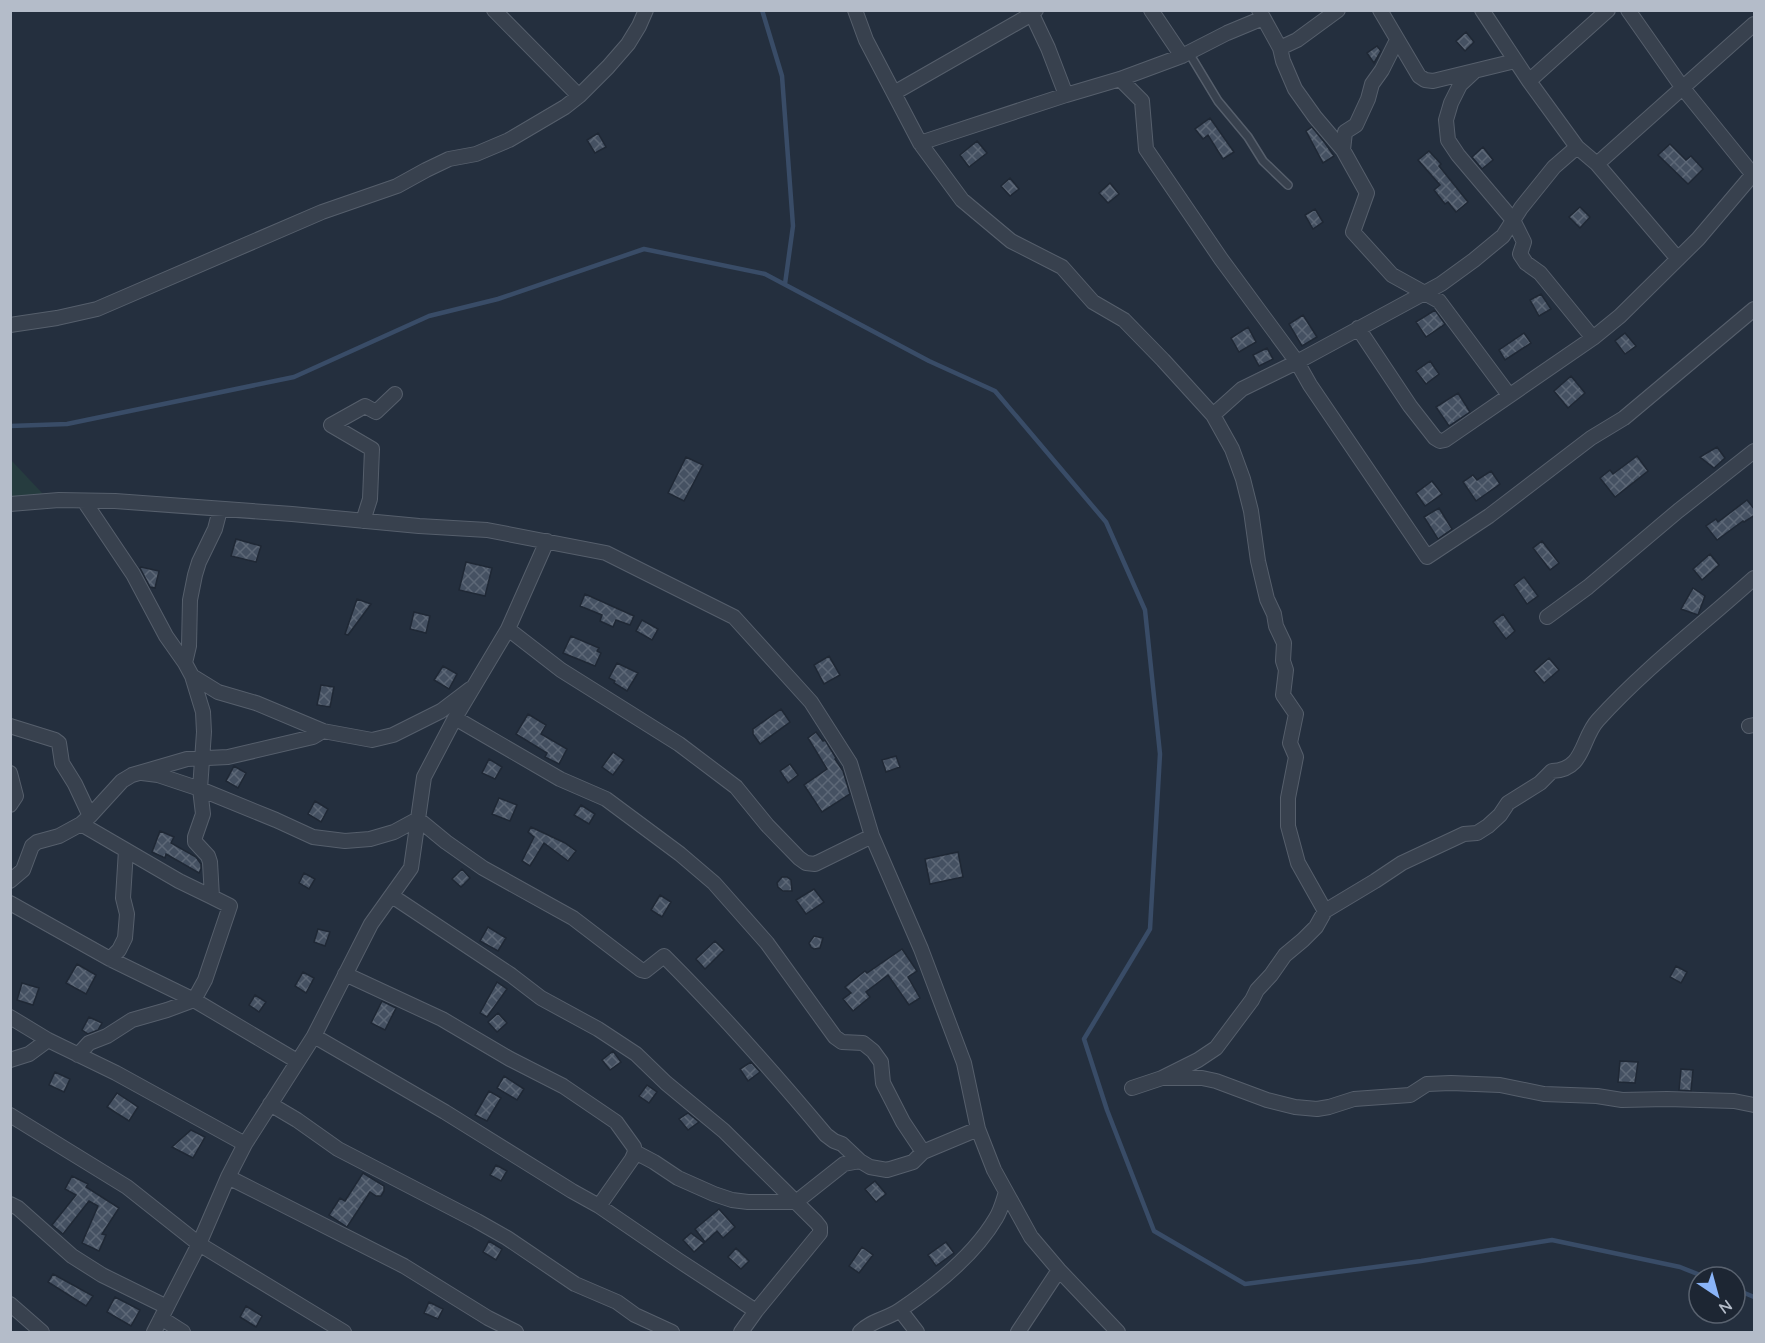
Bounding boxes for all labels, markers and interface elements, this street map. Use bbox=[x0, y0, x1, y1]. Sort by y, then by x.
north arrow bbox=[1687, 1265, 1747, 1325]
text: N bbox=[1715, 1296, 1736, 1319]

